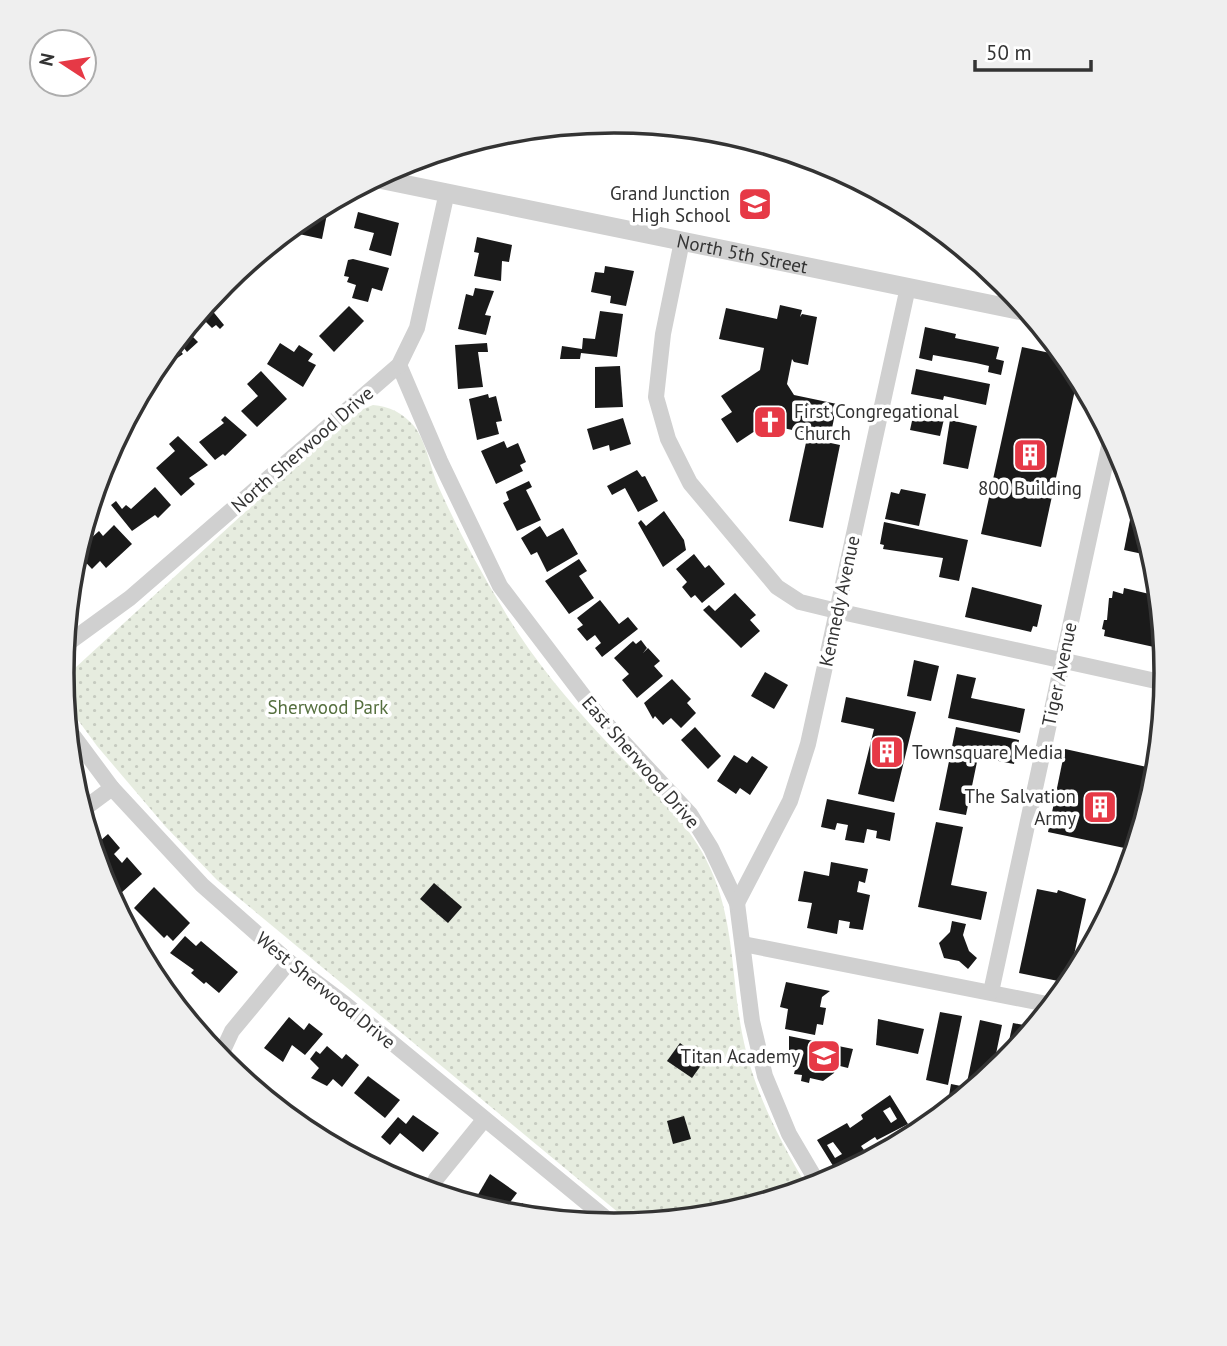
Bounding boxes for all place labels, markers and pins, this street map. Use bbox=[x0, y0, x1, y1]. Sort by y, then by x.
place label: Grand Junction High School bbox=[610, 181, 730, 227]
school or university icon: Grand Junction High School bbox=[736, 185, 774, 223]
place label: First Congregational Church bbox=[794, 399, 959, 445]
church icon: First Congregational Church bbox=[751, 403, 789, 441]
building icon: 800 Building bbox=[1011, 436, 1049, 474]
place label: 800 Building bbox=[978, 476, 1082, 500]
building icon: Townsquare Media bbox=[868, 733, 906, 771]
place label: Townsquare Media bbox=[912, 740, 1063, 764]
place label: The Salvation Army bbox=[965, 784, 1076, 830]
building icon: The Salvation Army bbox=[1081, 788, 1119, 826]
school or university icon: Titan Academy bbox=[805, 1037, 843, 1075]
place label: Titan Academy bbox=[681, 1044, 800, 1068]

